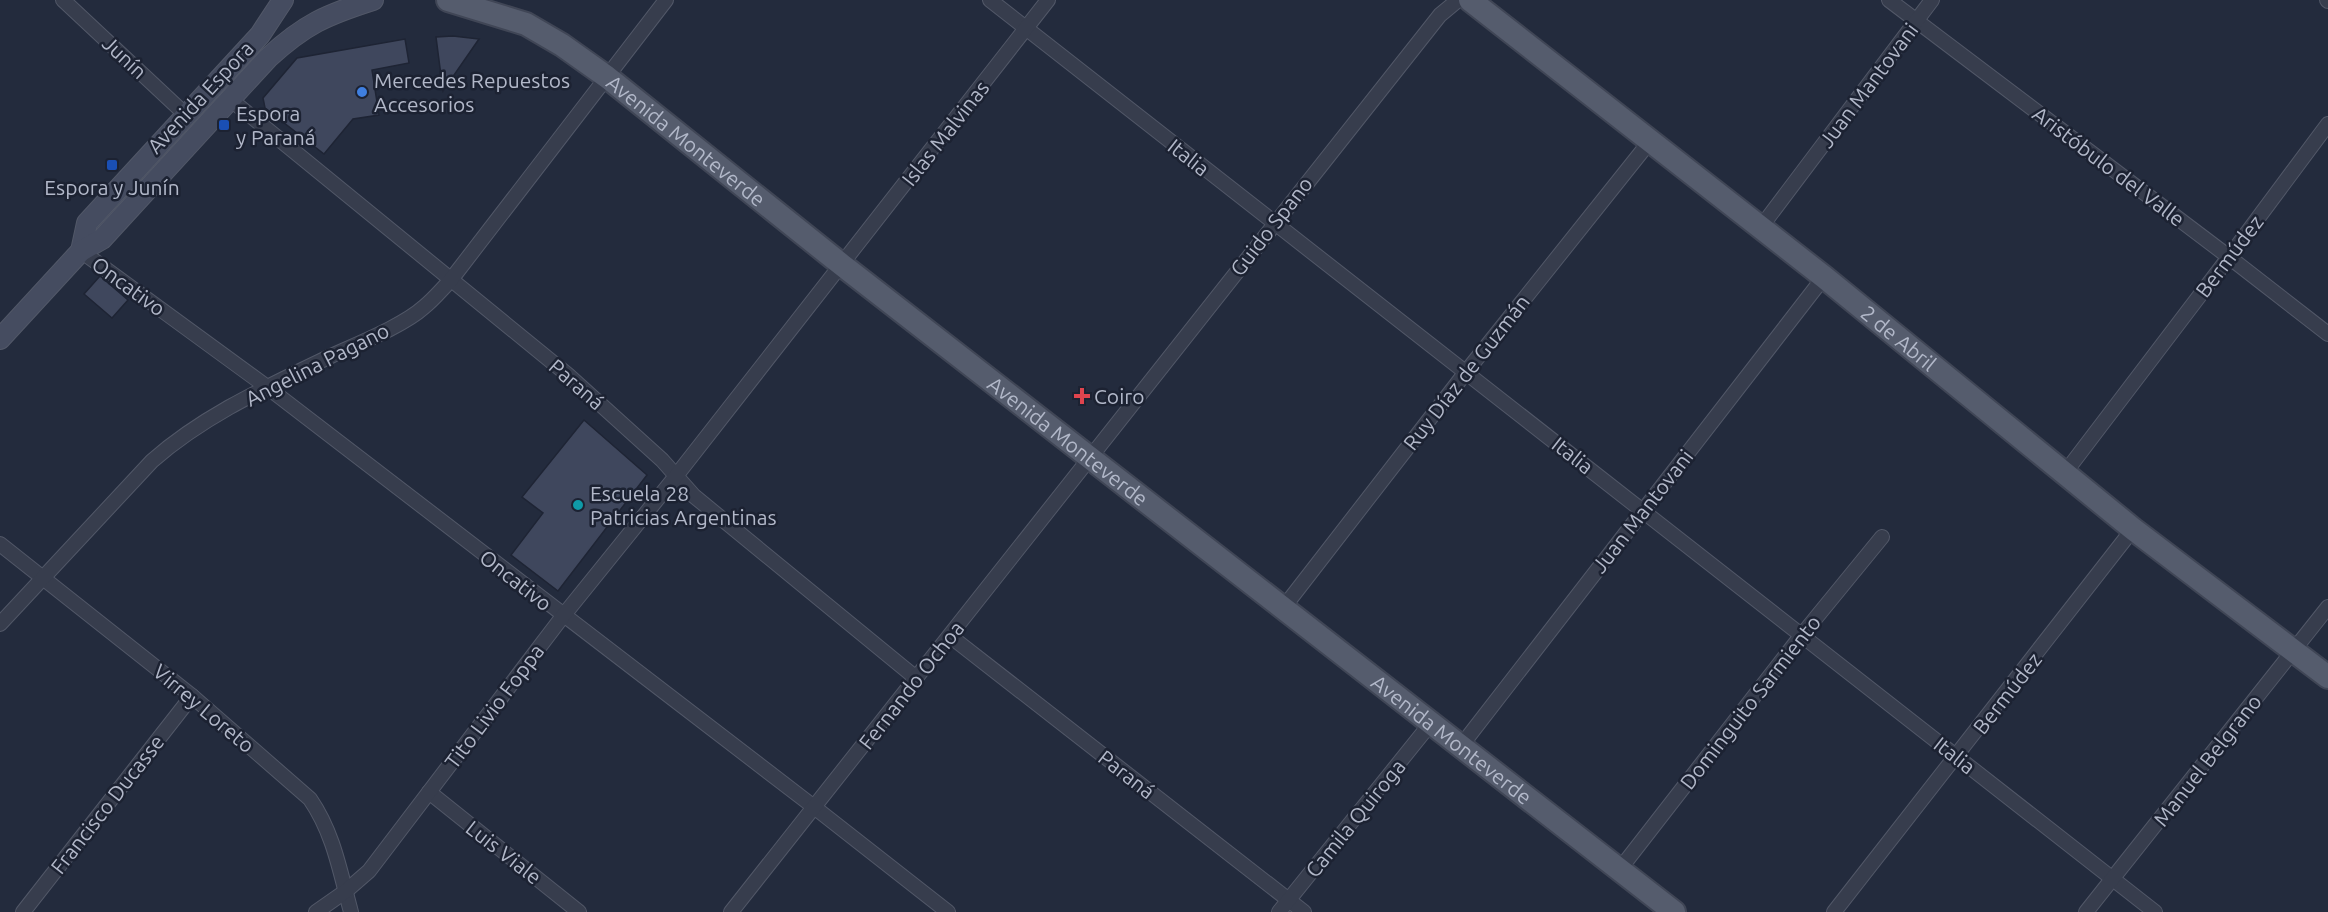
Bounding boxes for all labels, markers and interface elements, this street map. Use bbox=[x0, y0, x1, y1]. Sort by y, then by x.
street label: Juan Mantovani bbox=[1813, 18, 1923, 152]
street label: Junín bbox=[98, 31, 152, 83]
street label: Avenida Espora bbox=[142, 36, 258, 158]
place label: Mercedes Repuestos Accesorios bbox=[374, 68, 570, 116]
street label: Avenida Monteverde bbox=[602, 70, 770, 211]
street label: Islas Malvinas bbox=[897, 76, 993, 190]
marker: Mercedes Repuestos Accesorios bbox=[355, 85, 369, 99]
place label: Espora y Paraná bbox=[236, 101, 316, 149]
street label: Aristóbulo del Valle bbox=[2028, 101, 2190, 231]
marker: Espora y Paraná bbox=[217, 118, 231, 132]
street label: Italia bbox=[1164, 133, 1214, 181]
marker: Espora y Junín bbox=[105, 158, 119, 172]
street label: Guido Spano bbox=[1225, 172, 1317, 280]
place label: Espora y Junín bbox=[44, 175, 180, 199]
street label: Bermúdez bbox=[2190, 210, 2268, 302]
street label: Oncativo bbox=[88, 251, 170, 321]
street label: Ruy Díaz de Guzmán bbox=[1398, 290, 1534, 454]
street label: 2 de Abril bbox=[1856, 300, 1941, 376]
street label: Angelina Pagano bbox=[241, 317, 393, 411]
street label: Paraná bbox=[545, 354, 609, 414]
street label: Avenida Monteverde bbox=[983, 371, 1153, 511]
place label: Coiro bbox=[1094, 384, 1144, 408]
marker: Coiro bbox=[1075, 389, 1089, 403]
street label: Italia bbox=[1548, 431, 1598, 479]
street label: Juan Mantovani bbox=[1587, 445, 1697, 577]
place label: Escuela 28 Patricias Argentinas bbox=[590, 481, 777, 529]
marker: Escuela 28 Patricias Argentinas bbox=[571, 498, 585, 512]
street label: Oncativo bbox=[475, 545, 557, 615]
street label: Dominguito Sarmiento bbox=[1675, 610, 1825, 794]
street label: Fernando Ochoa bbox=[854, 616, 968, 754]
street label: Tito Livio Foppa bbox=[439, 639, 549, 773]
street label: Bermúdez bbox=[1968, 648, 2046, 738]
street label: Virrey Loreto bbox=[149, 659, 259, 757]
street label: Avenida Monteverde bbox=[1367, 670, 1537, 809]
street label: Manuel Belgrano bbox=[2148, 689, 2266, 831]
street label: Francisco Ducasse bbox=[45, 730, 169, 878]
street label: Italia bbox=[1930, 731, 1980, 779]
street label: Paraná bbox=[1094, 745, 1160, 803]
street label: Camila Quiroga bbox=[1300, 754, 1410, 882]
street label: Luis Viale bbox=[462, 815, 546, 889]

